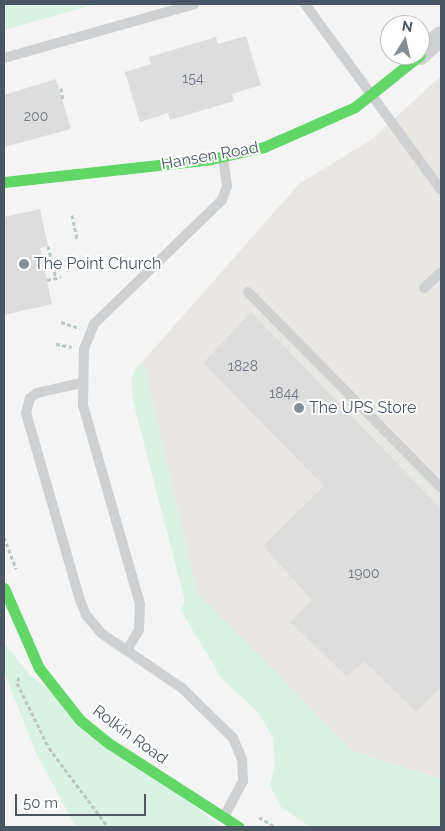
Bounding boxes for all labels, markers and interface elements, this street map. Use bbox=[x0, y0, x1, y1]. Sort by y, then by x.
north arrow bbox=[380, 15, 430, 65]
text: N bbox=[401, 17, 414, 35]
house number: 154 bbox=[182, 70, 204, 86]
house number: 200 bbox=[24, 108, 48, 124]
street label: Hansen Road bbox=[160, 138, 260, 174]
place label: The Point Church bbox=[34, 254, 161, 274]
marker: The Point Church bbox=[18, 258, 30, 270]
house number: 1828 bbox=[228, 358, 258, 374]
house number: 1844 bbox=[269, 385, 299, 401]
place label: The UPS Store bbox=[309, 398, 416, 418]
marker: The UPS Store bbox=[293, 402, 305, 414]
house number: 1900 bbox=[348, 565, 380, 581]
street label: Rolkin Road bbox=[89, 701, 171, 769]
scale bar bbox=[18, 784, 149, 816]
text: 50 m bbox=[23, 794, 58, 812]

